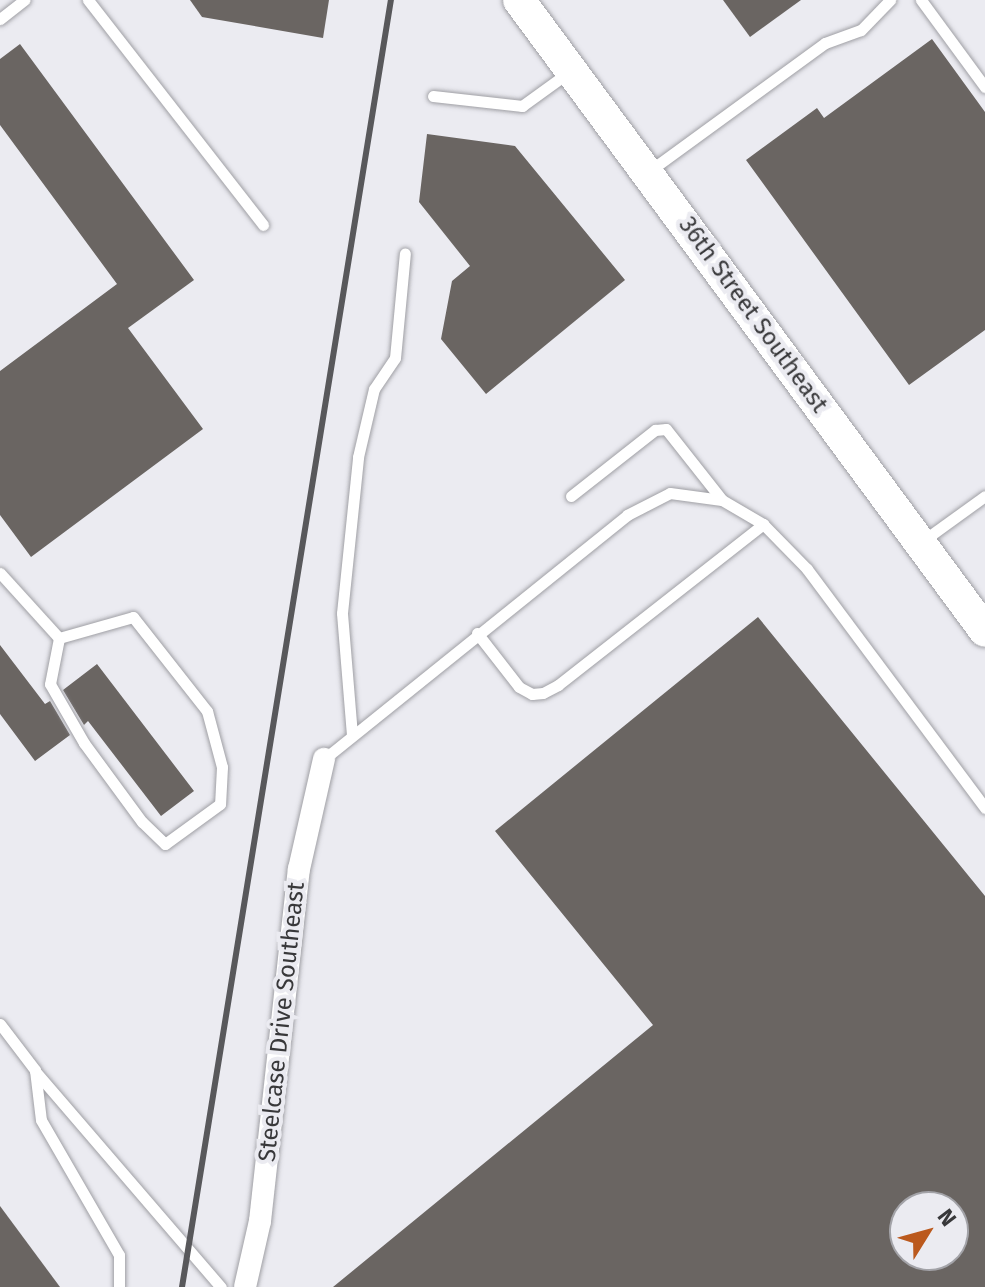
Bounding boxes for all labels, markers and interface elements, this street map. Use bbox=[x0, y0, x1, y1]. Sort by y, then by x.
street label: 36th Street Southeast bbox=[672, 212, 834, 418]
street label: Steelcase Drive Southeast bbox=[253, 881, 311, 1163]
north arrow bbox=[889, 1191, 969, 1271]
text: N bbox=[932, 1204, 962, 1231]

